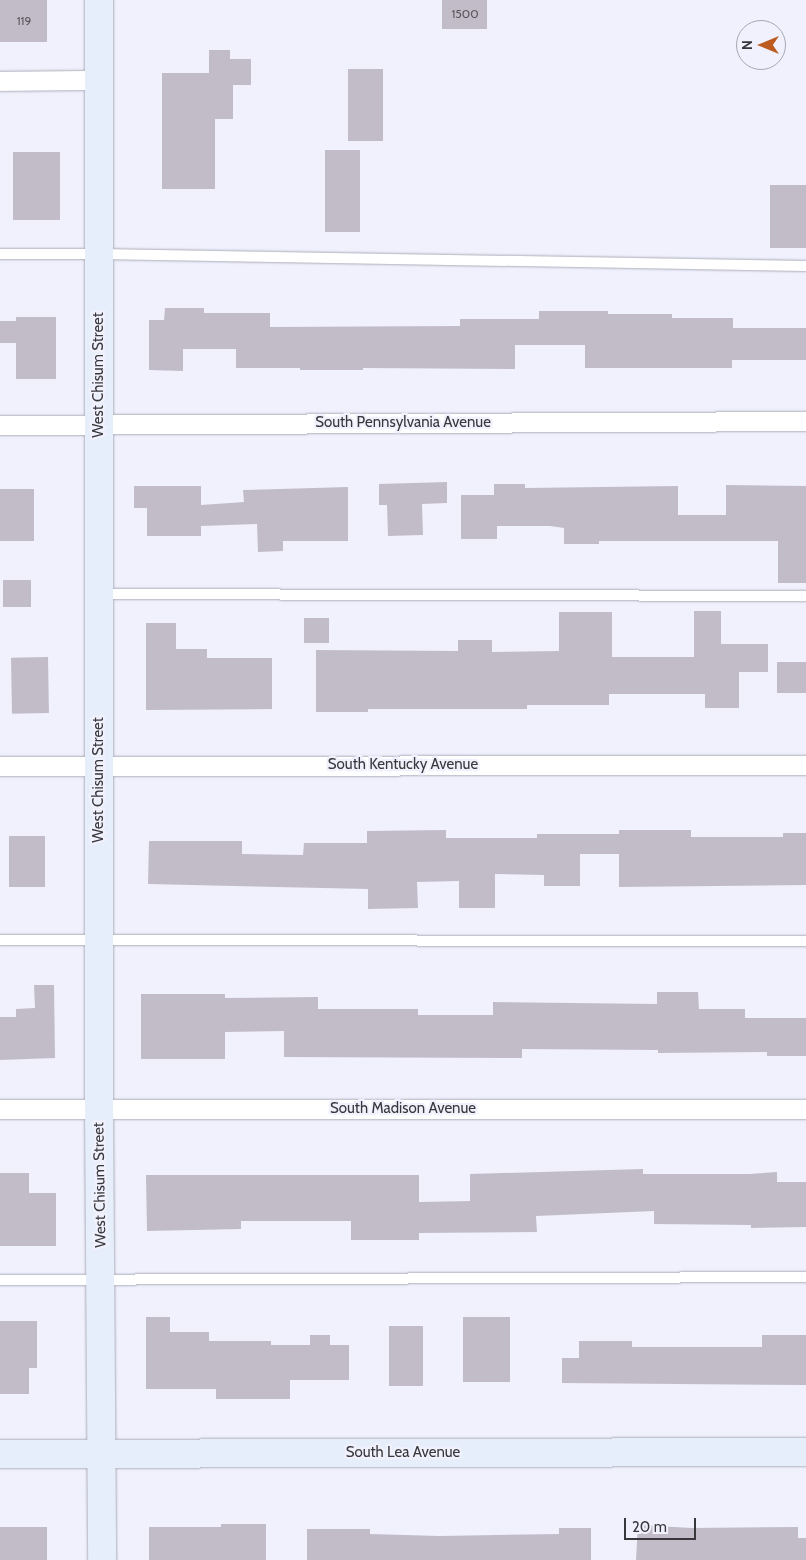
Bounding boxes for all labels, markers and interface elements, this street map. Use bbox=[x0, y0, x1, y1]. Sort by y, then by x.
house number: 1500 bbox=[451, 7, 479, 21]
house number: 119 bbox=[17, 14, 31, 28]
north arrow bbox=[736, 20, 786, 70]
text: N bbox=[738, 40, 756, 50]
street label: West Chisum Street bbox=[90, 312, 108, 438]
street label: South Pennsylvania Avenue bbox=[315, 414, 491, 432]
street label: West Chisum Street bbox=[90, 717, 108, 843]
street label: South Kentucky Avenue bbox=[328, 756, 478, 774]
street label: South Madison Avenue bbox=[330, 1100, 476, 1118]
street label: West Chisum Street bbox=[90, 1122, 110, 1248]
street label: South Lea Avenue bbox=[346, 1444, 460, 1462]
scale bar bbox=[626, 1508, 698, 1540]
text: 20 m bbox=[632, 1518, 667, 1536]

